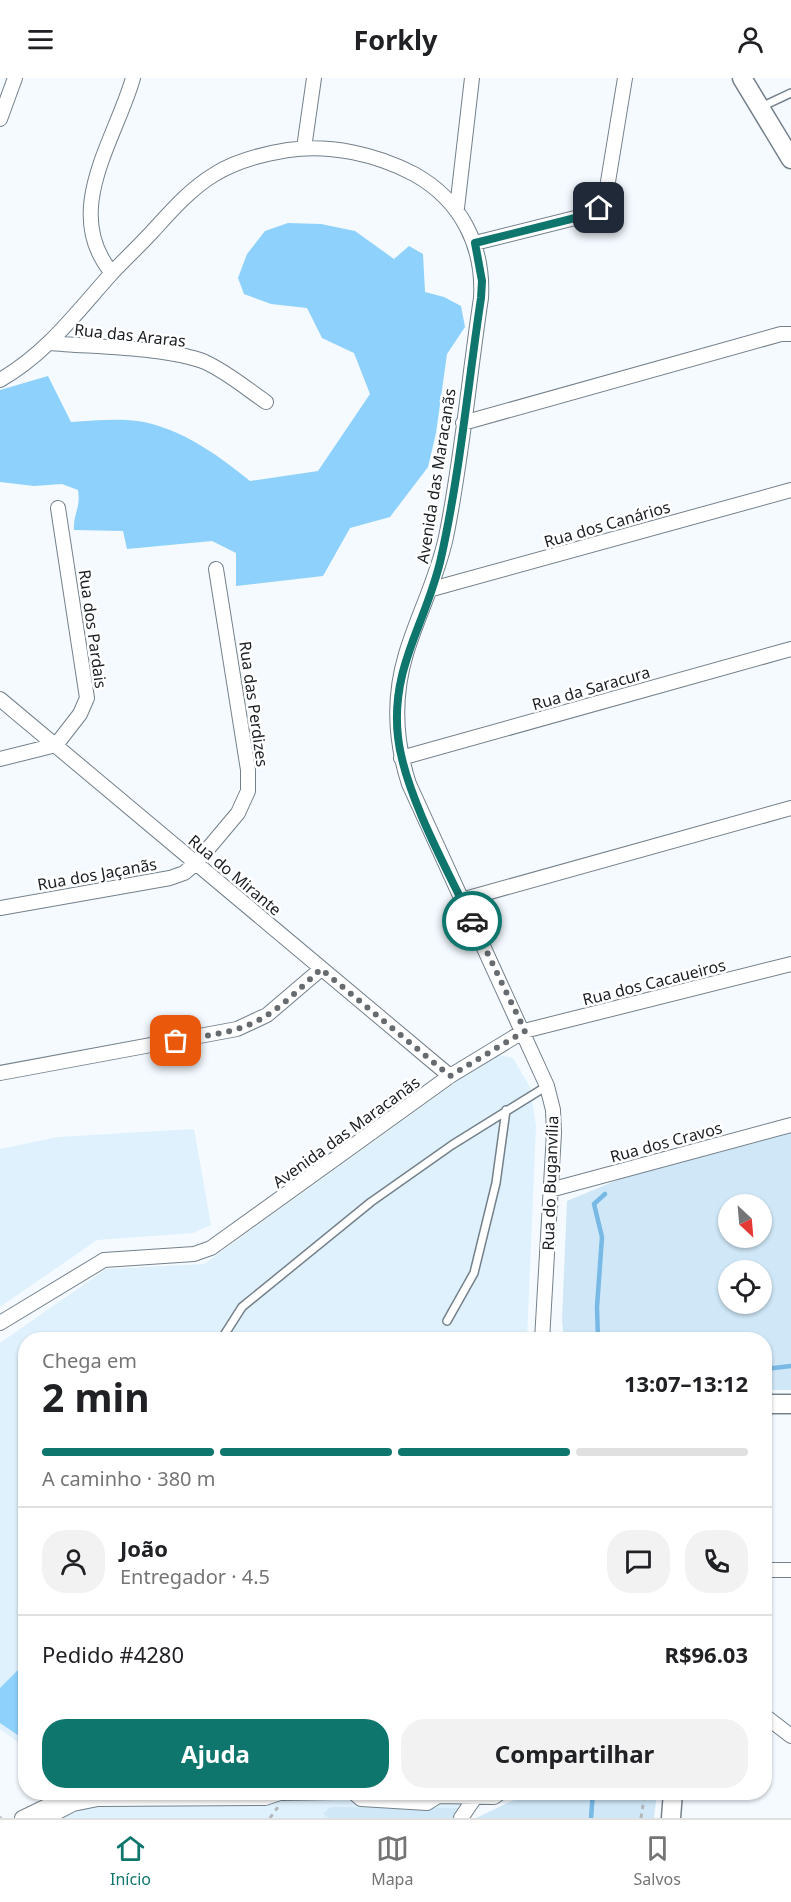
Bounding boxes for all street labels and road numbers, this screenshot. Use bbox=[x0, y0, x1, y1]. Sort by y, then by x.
street label: Rua das Araras bbox=[73, 318, 187, 352]
street label: Avenida das Maracanãs bbox=[411, 387, 461, 565]
street label: Rua dos Canários bbox=[541, 495, 673, 553]
street label: Rua dos Pardais bbox=[74, 568, 112, 690]
street label: Rua das Perdizes bbox=[234, 640, 274, 768]
street label: Rua da Saracura bbox=[529, 661, 653, 715]
street label: Rua do Mirante bbox=[184, 830, 286, 920]
street label: Rua dos Jaçanãs bbox=[36, 853, 158, 895]
street label: Rua dos Cacaueiros bbox=[580, 954, 728, 1010]
street label: Avenida das Maracanãs bbox=[268, 1071, 424, 1193]
street label: Rua do Buganvília bbox=[537, 1115, 563, 1251]
street label: Rua dos Cravos bbox=[608, 1116, 724, 1168]

